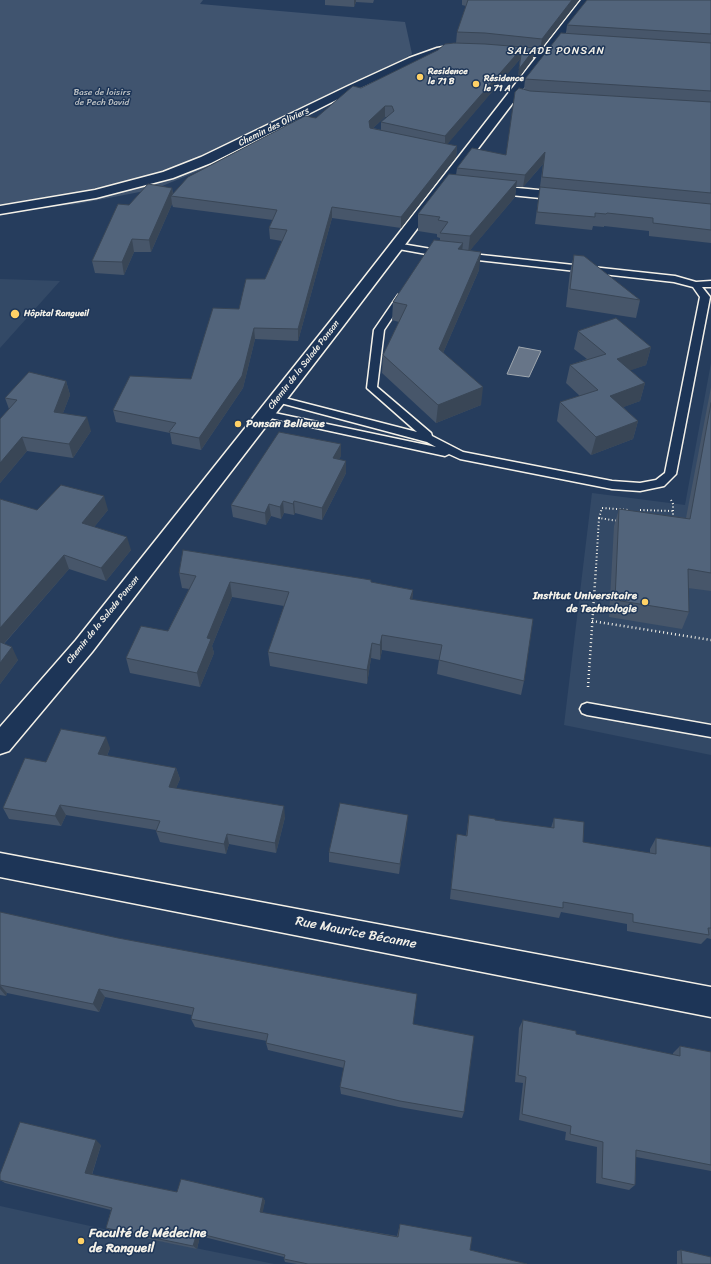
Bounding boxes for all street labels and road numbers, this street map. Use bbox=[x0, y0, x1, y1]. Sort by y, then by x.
street label: Chemin des Oliviers bbox=[237, 105, 311, 149]
street label: Chemin de la Salade Ponsan bbox=[266, 318, 342, 412]
street label: Chemin de la Salade Ponsan bbox=[64, 574, 142, 666]
street label: Rue Maurice Bécanne bbox=[294, 914, 418, 952]

